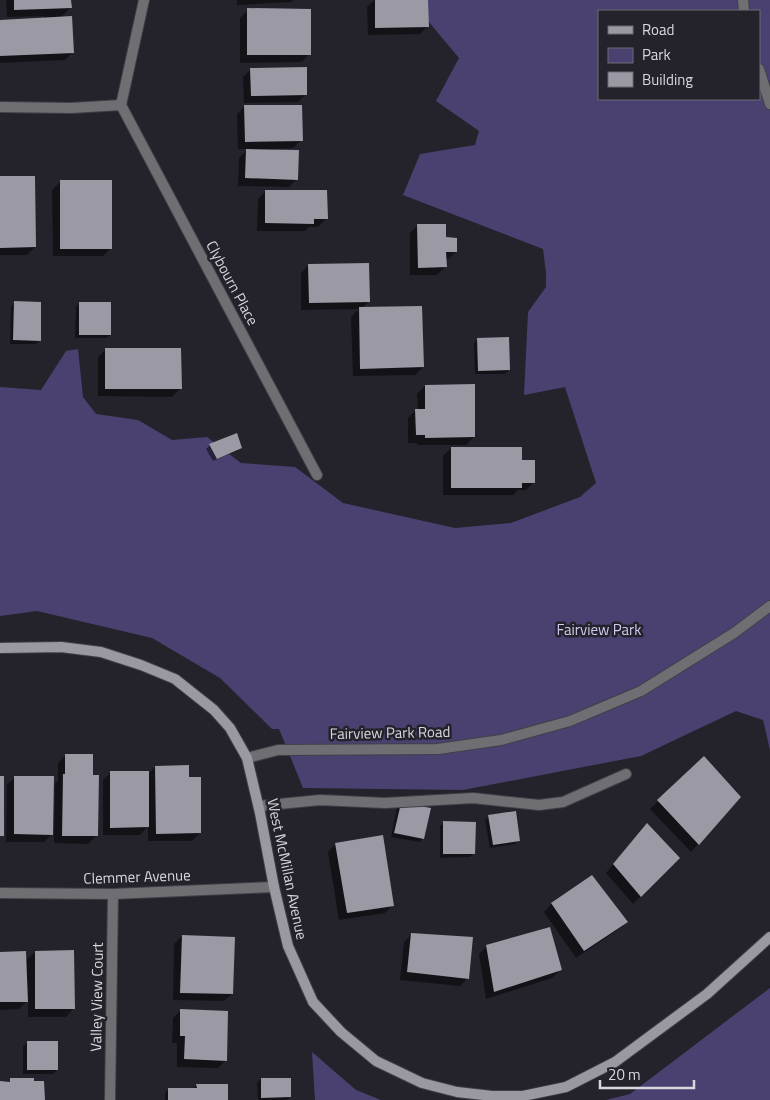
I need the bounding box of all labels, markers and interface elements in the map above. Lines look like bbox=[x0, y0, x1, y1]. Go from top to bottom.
legend bbox=[598, 10, 760, 100]
text: Road bbox=[642, 18, 674, 41]
text: Park bbox=[642, 43, 671, 66]
text: Building bbox=[642, 68, 693, 91]
street label: Clybourn Place bbox=[200, 236, 264, 329]
park label: Fairview Park bbox=[557, 618, 641, 641]
street label: Fairview Park Road bbox=[329, 720, 450, 745]
street label: West McMillan Avenue bbox=[261, 796, 314, 942]
street label: Clemmer Avenue bbox=[83, 863, 191, 890]
street label: Valley View Court bbox=[84, 941, 109, 1052]
scale bar bbox=[600, 1058, 694, 1090]
text: 20 m bbox=[608, 1063, 641, 1086]

